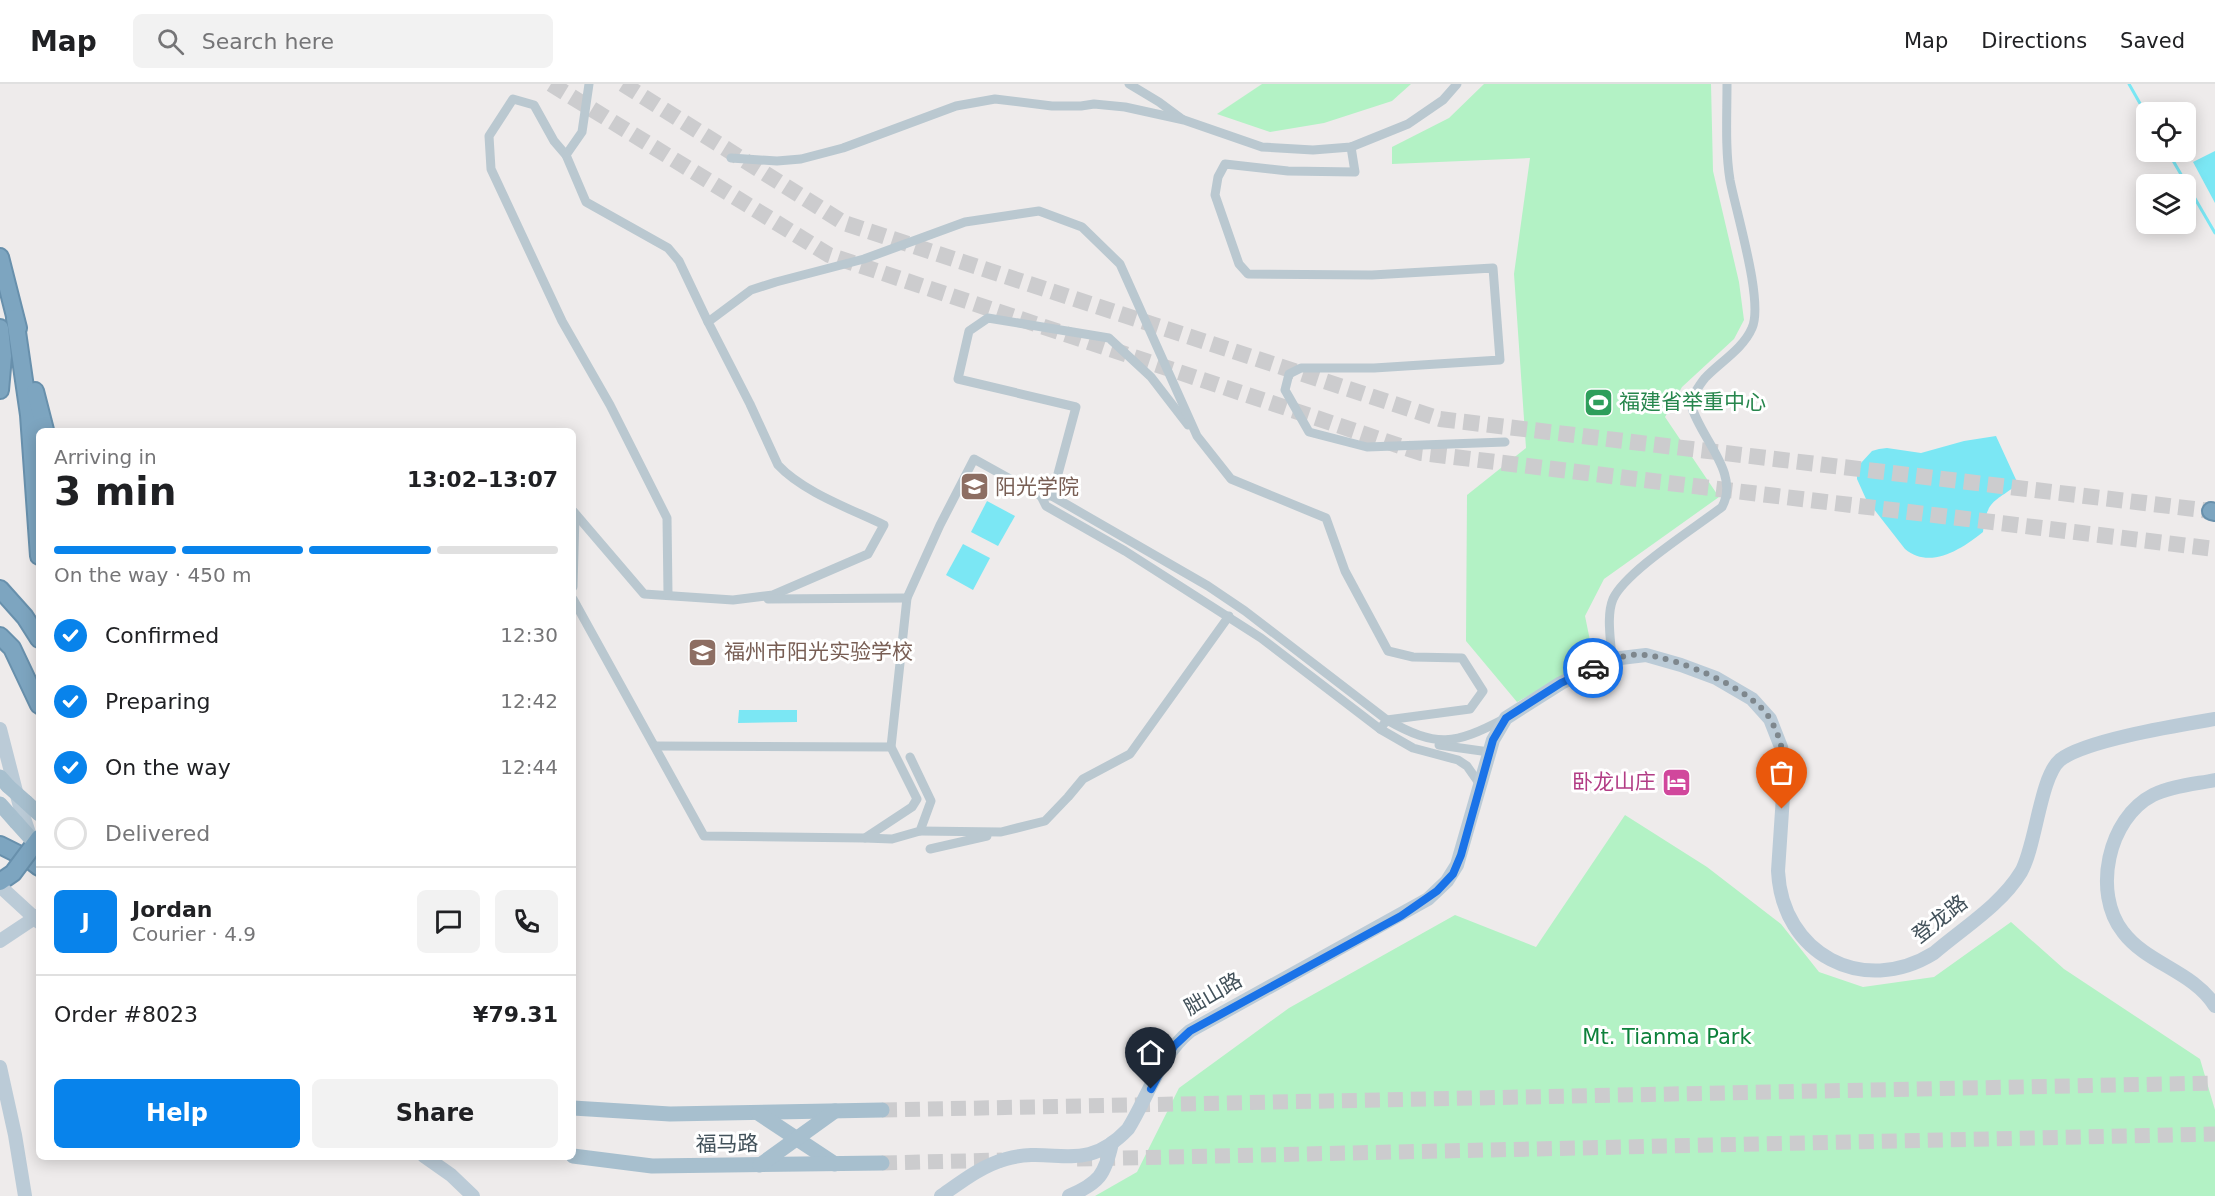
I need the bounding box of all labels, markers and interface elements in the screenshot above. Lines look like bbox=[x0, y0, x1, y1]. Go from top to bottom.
search box bbox=[133, 14, 553, 68]
text: Map bbox=[30, 25, 97, 58]
icon: search bbox=[154, 25, 187, 58]
text: Search here bbox=[202, 29, 334, 54]
text: Map bbox=[1904, 29, 1948, 53]
text: Directions bbox=[1981, 29, 2087, 53]
text: Saved bbox=[2120, 29, 2185, 53]
map controls bbox=[2136, 102, 2196, 234]
button: locate bbox=[2136, 102, 2196, 162]
button: layers bbox=[2136, 174, 2196, 234]
sports icon: 福建省举重中心 bbox=[1582, 386, 1614, 418]
place label: 福建省举重中心 bbox=[1619, 390, 1766, 414]
text: Arriving in bbox=[54, 445, 157, 469]
text: 13:02–13:07 bbox=[407, 467, 558, 492]
text: 3 min bbox=[54, 469, 176, 514]
school or university icon: 阳光学院 bbox=[958, 471, 990, 503]
place label: 阳光学院 bbox=[995, 475, 1079, 499]
text: On the way · 450 m bbox=[54, 563, 252, 587]
icon: check bbox=[54, 619, 87, 652]
text: Confirmed bbox=[105, 623, 219, 648]
text: 12:30 bbox=[500, 623, 558, 647]
school or university icon: 福州市阳光实验学校 bbox=[687, 636, 719, 668]
courier bbox=[1563, 638, 1623, 698]
place label: 福州市阳光实验学校 bbox=[724, 640, 913, 664]
icon: car bbox=[1577, 652, 1610, 685]
icon: check bbox=[54, 685, 87, 718]
text: Preparing bbox=[105, 689, 211, 714]
text: 12:42 bbox=[500, 689, 558, 713]
pin bbox=[1756, 747, 1807, 809]
icon: check bbox=[54, 751, 87, 784]
text: On the way bbox=[105, 755, 231, 780]
text: 12:44 bbox=[500, 755, 558, 779]
icon: bag bbox=[1765, 756, 1798, 789]
hotel icon: 卧龙山庄 bbox=[1661, 766, 1693, 798]
place label: 卧龙山庄 bbox=[1572, 770, 1656, 794]
text: Delivered bbox=[105, 821, 210, 846]
button: chat bbox=[417, 890, 480, 953]
button: phone bbox=[495, 890, 558, 953]
street label: 登龙路 bbox=[1908, 890, 1972, 948]
text: Jordan bbox=[132, 897, 212, 922]
text: J bbox=[81, 909, 90, 934]
text: Courier · 4.9 bbox=[132, 922, 256, 946]
street label: 胐山路 bbox=[1180, 968, 1246, 1020]
text: Order #8023 bbox=[54, 1002, 198, 1027]
text: ¥79.31 bbox=[473, 1002, 558, 1027]
park label: Mt. Tianma Park bbox=[1582, 1025, 1752, 1049]
pin bbox=[1125, 1027, 1176, 1089]
icon: home bbox=[1134, 1036, 1167, 1069]
button: Help bbox=[54, 1079, 300, 1148]
button: Share bbox=[312, 1079, 558, 1148]
street label: 福马路 bbox=[695, 1131, 759, 1157]

